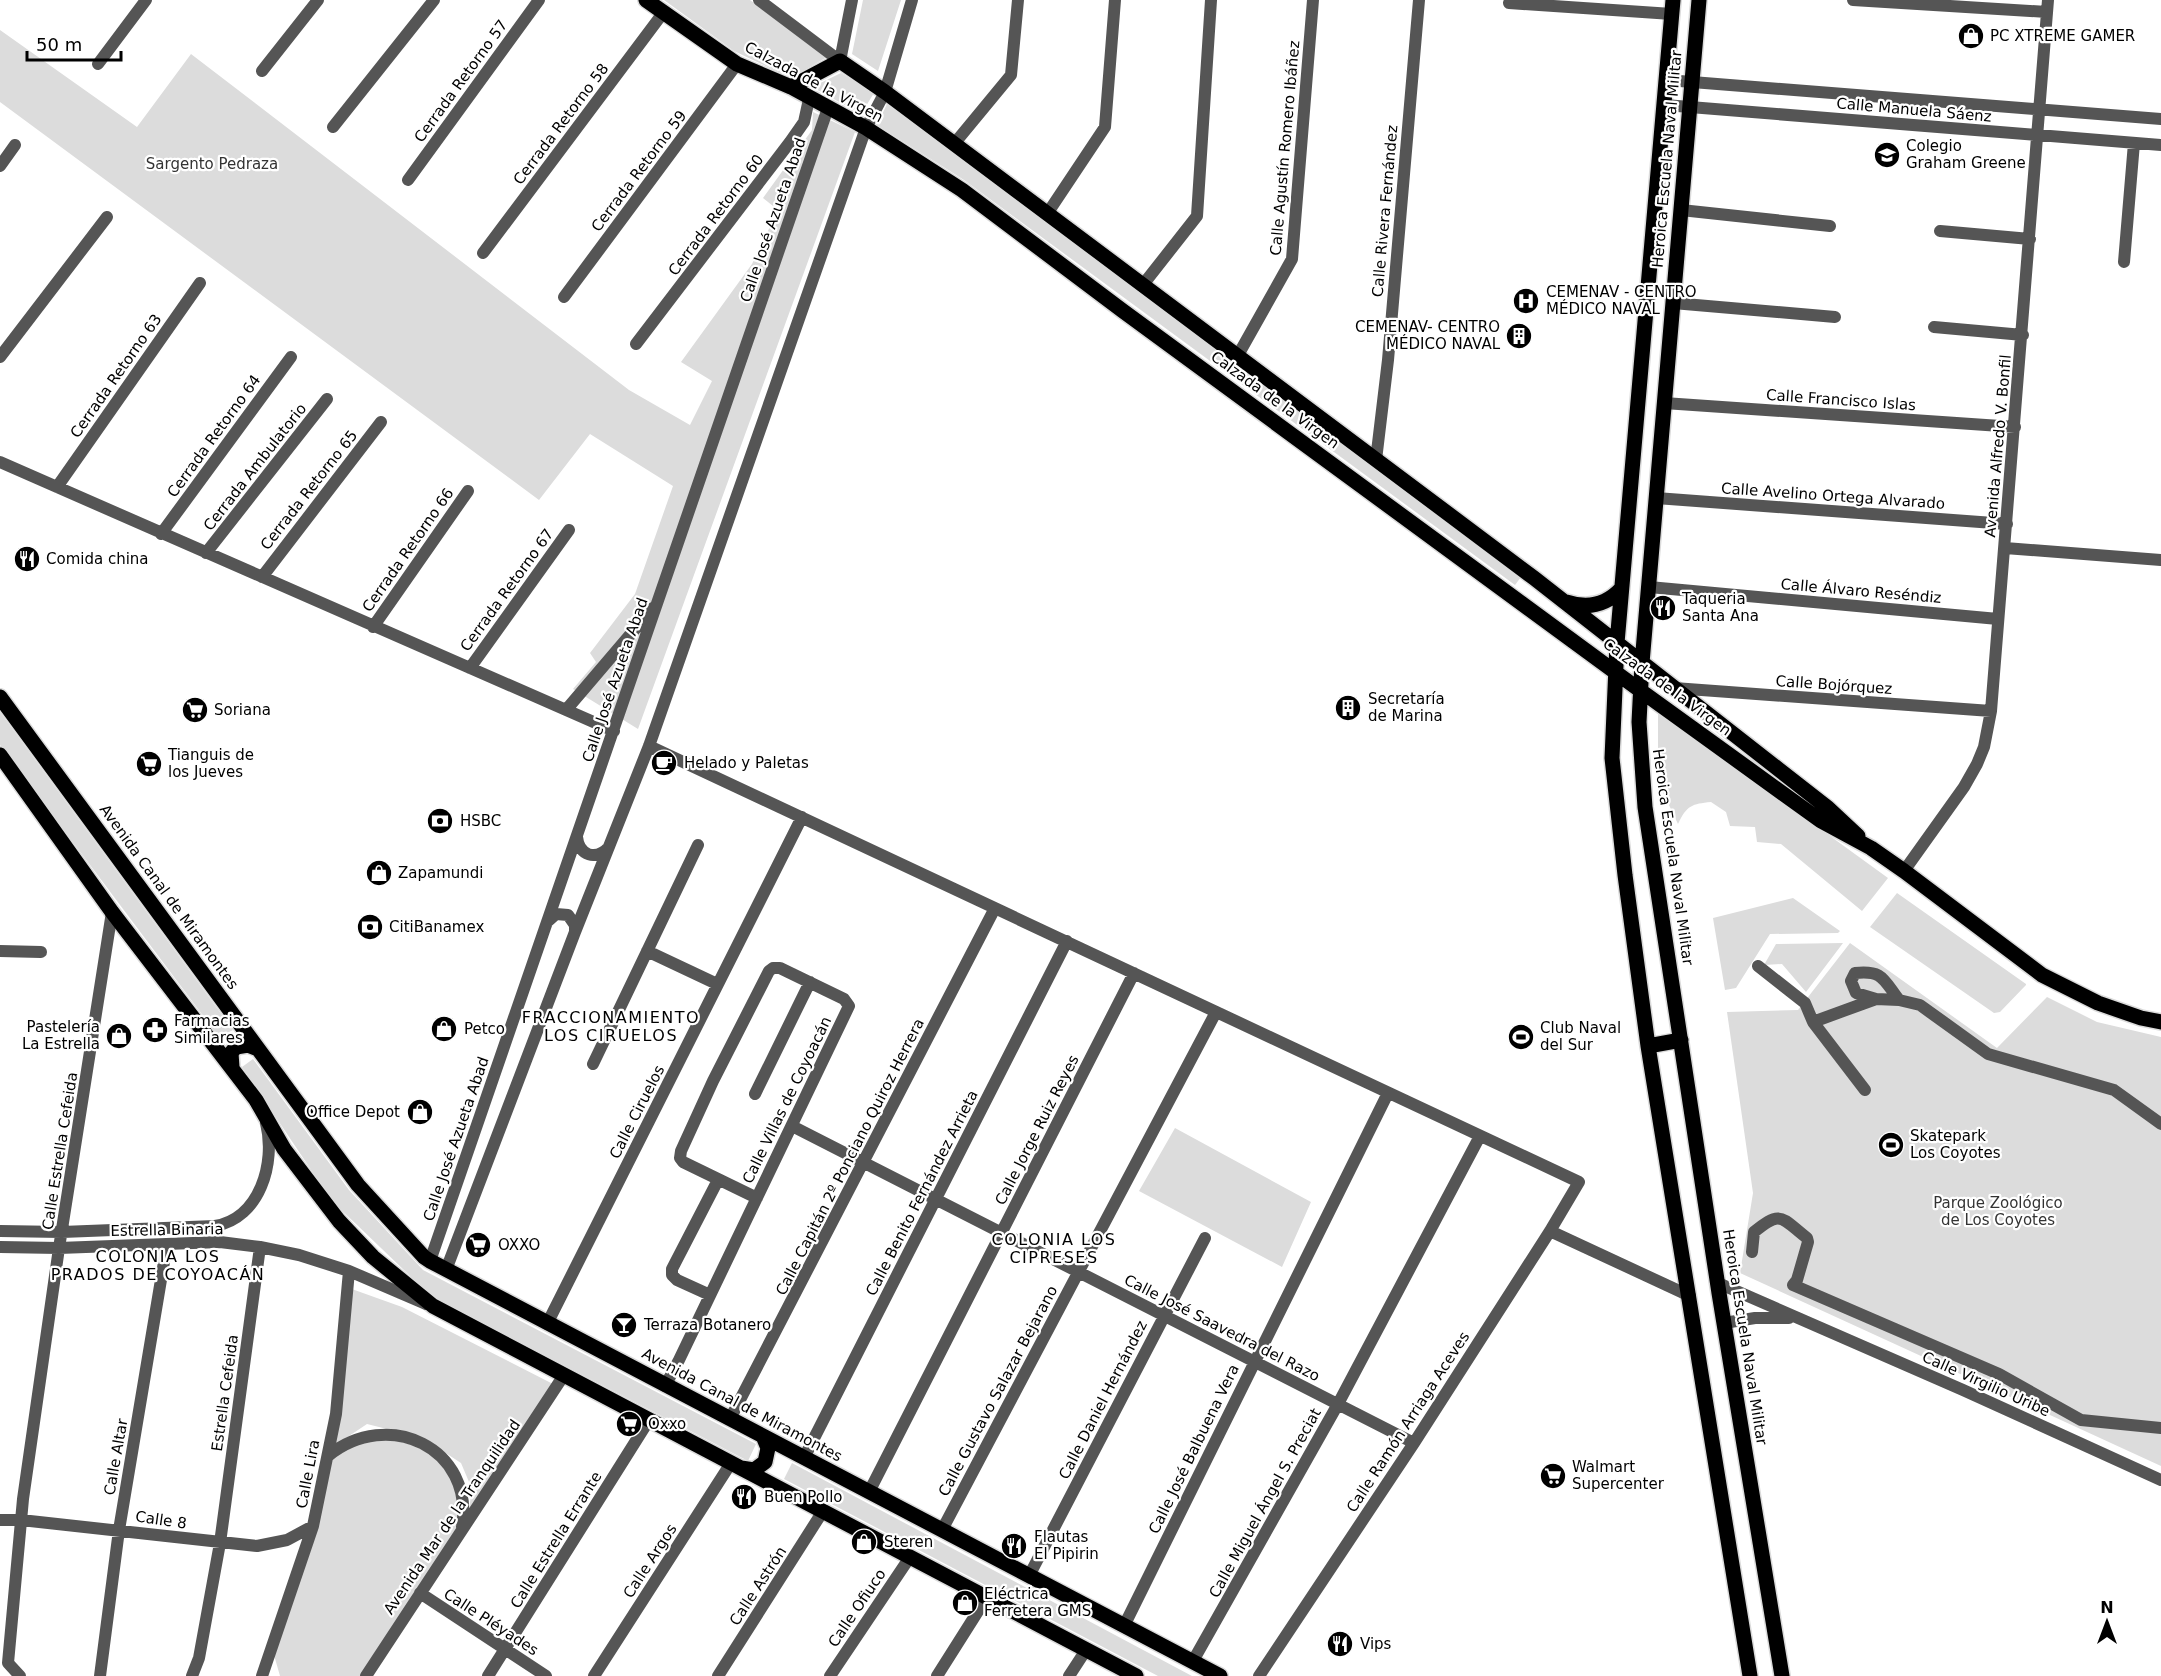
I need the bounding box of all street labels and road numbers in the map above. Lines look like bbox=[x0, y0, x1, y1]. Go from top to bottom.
street label: Cerrada Retorno 57 bbox=[411, 16, 511, 146]
street label: Calzada de la Virgen bbox=[742, 38, 886, 126]
street label: Calle Agustín Romero Ibáñez bbox=[1267, 40, 1303, 256]
street label: Heroica Escuela Naval Militar bbox=[1649, 49, 1686, 269]
street label: Cerrada Retorno 58 bbox=[510, 60, 612, 188]
street label: Calle Manuela Sáenz bbox=[1836, 94, 1993, 126]
street label: Cerrada Retorno 59 bbox=[588, 107, 690, 235]
street label: Calle Rivera Fernández bbox=[1369, 124, 1401, 298]
street label: Calle José Azueta Abad bbox=[736, 135, 810, 305]
street label: Cerrada Retorno 60 bbox=[665, 151, 767, 279]
street label: Cerrada Retorno 63 bbox=[66, 311, 166, 441]
street label: Calzada de la Virgen bbox=[1207, 347, 1343, 453]
street label: Avenida Alfredo V. Bonfil bbox=[1981, 354, 2015, 538]
street label: Cerrada Retorno 64 bbox=[164, 371, 264, 501]
street label: Calle Francisco Islas bbox=[1765, 386, 1917, 414]
street label: Cerrada Ambulatorio bbox=[200, 400, 310, 534]
street label: Cerrada Retorno 65 bbox=[257, 427, 361, 553]
street label: Calle Avelino Ortega Alvarado bbox=[1720, 479, 1946, 513]
street label: Cerrada Retorno 66 bbox=[358, 485, 458, 615]
street label: Cerrada Retorno 67 bbox=[457, 525, 557, 655]
street label: Calle Álvaro Reséndiz bbox=[1780, 574, 1942, 607]
street label: Calle José Azueta Abad bbox=[578, 595, 652, 765]
street label: Calzada de la Virgen bbox=[1599, 634, 1735, 740]
street label: Calle Bojórquez bbox=[1775, 672, 1893, 698]
street label: Heroica Escuela Naval Militar bbox=[1649, 748, 1697, 967]
street label: Avenida Canal de Miramontes bbox=[96, 801, 242, 993]
street label: Calle Villas de Coyoacán bbox=[739, 1014, 835, 1186]
street label: Calle Capitán 2º Ponciano Quiroz Herrera bbox=[772, 1016, 928, 1298]
street label: Calle Jorge Ruiz Reyes bbox=[991, 1052, 1083, 1208]
street label: Calle José Azueta Abad bbox=[419, 1054, 493, 1224]
street label: Calle Ciruelos bbox=[606, 1062, 668, 1162]
street label: Calle Estrella Cefeida bbox=[39, 1071, 81, 1231]
street label: Calle Benito Fernández Arrieta bbox=[862, 1087, 982, 1299]
street label: Estrella Binaria bbox=[110, 1220, 224, 1240]
street label: Heroica Escuela Naval Militar bbox=[1719, 1228, 1771, 1447]
street label: Calle José Saavedra del Razo bbox=[1121, 1271, 1323, 1385]
street label: Calle Gustavo Salazar Bejarano bbox=[935, 1283, 1061, 1499]
street label: Calle Daniel Hernández bbox=[1055, 1317, 1151, 1482]
street label: Calle Ramón Arriaga Aceves bbox=[1343, 1328, 1473, 1516]
street label: Estrella Cefeida bbox=[208, 1333, 242, 1453]
street label: Avenida Canal de Miramontes bbox=[639, 1344, 845, 1466]
street label: Calle Virgilio Uribe bbox=[1919, 1348, 2053, 1420]
street label: Calle José Balbuena Vera bbox=[1145, 1361, 1243, 1537]
street label: Calle Miguel Ángel S. Preciat bbox=[1204, 1404, 1325, 1601]
street label: Calle Altar bbox=[100, 1416, 132, 1497]
street label: Avenida Mar de la Tranquilidad bbox=[380, 1416, 524, 1618]
street label: Calle Lira bbox=[292, 1438, 324, 1510]
street label: Calle Estrella Errante bbox=[507, 1468, 605, 1612]
street label: Calle 8 bbox=[134, 1508, 188, 1532]
street label: Calle Argos bbox=[619, 1520, 681, 1601]
street label: Calle Astrón bbox=[726, 1543, 790, 1629]
street label: Calle Ofiuco bbox=[824, 1566, 890, 1650]
street label: Calle Pléyades bbox=[440, 1585, 542, 1659]

